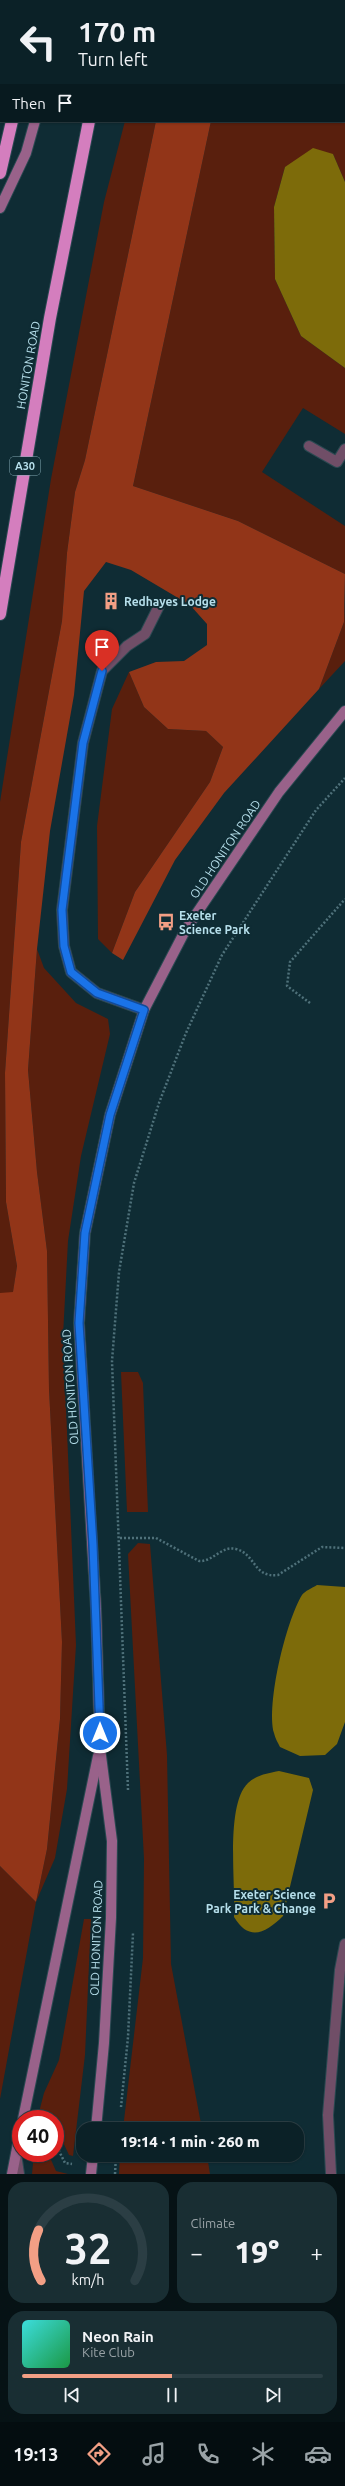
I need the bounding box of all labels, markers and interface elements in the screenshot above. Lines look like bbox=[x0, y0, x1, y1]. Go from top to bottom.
icon: left bbox=[12, 16, 64, 68]
text: 170 m bbox=[78, 16, 156, 47]
text: Turn left bbox=[78, 49, 148, 69]
icon: arrive bbox=[54, 92, 76, 114]
text: Then bbox=[12, 95, 46, 112]
street label: HONITON ROAD bbox=[14, 320, 42, 410]
road number: A30 bbox=[10, 457, 40, 475]
building icon: Redhayes Lodge bbox=[101, 591, 121, 611]
place label: Redhayes Lodge bbox=[124, 595, 216, 608]
pin bbox=[85, 630, 119, 671]
icon: arrive bbox=[91, 636, 113, 658]
street label: OLD HONITON ROAD bbox=[187, 797, 263, 901]
place label: Exeter Science Park bbox=[179, 909, 250, 936]
bus stop icon: Exeter Science Park bbox=[156, 912, 176, 932]
street label: OLD HONITON ROAD bbox=[59, 1329, 81, 1445]
position arrow bbox=[79, 1712, 121, 1754]
street label: OLD HONITON ROAD bbox=[87, 1880, 105, 1996]
place label: Exeter Science Park Park & Change bbox=[206, 1888, 316, 1915]
parking icon: Exeter Science Park Park & Change bbox=[319, 1891, 339, 1911]
speed limit sign: 40 bbox=[12, 2110, 64, 2162]
text: 19:14 · 1 min · 260 m bbox=[120, 2133, 260, 2150]
text: Climate bbox=[191, 2216, 235, 2230]
text: 32 bbox=[65, 2224, 112, 2271]
text: 19° bbox=[234, 2235, 279, 2269]
text: − bbox=[191, 2240, 203, 2265]
text: + bbox=[311, 2240, 323, 2265]
text: km/h bbox=[72, 2271, 105, 2287]
text: Neon Rain bbox=[82, 2328, 154, 2345]
text: Kite Club bbox=[82, 2345, 135, 2359]
icon: previous bbox=[61, 2384, 83, 2406]
icon: pause bbox=[161, 2384, 183, 2406]
icon: next bbox=[262, 2384, 284, 2406]
icon: directions bbox=[85, 2440, 113, 2468]
icon: music bbox=[140, 2440, 168, 2468]
icon: phone bbox=[194, 2440, 222, 2468]
icon: climate bbox=[249, 2440, 277, 2468]
icon: car bbox=[304, 2440, 332, 2468]
text: 19:13 bbox=[13, 2444, 58, 2464]

